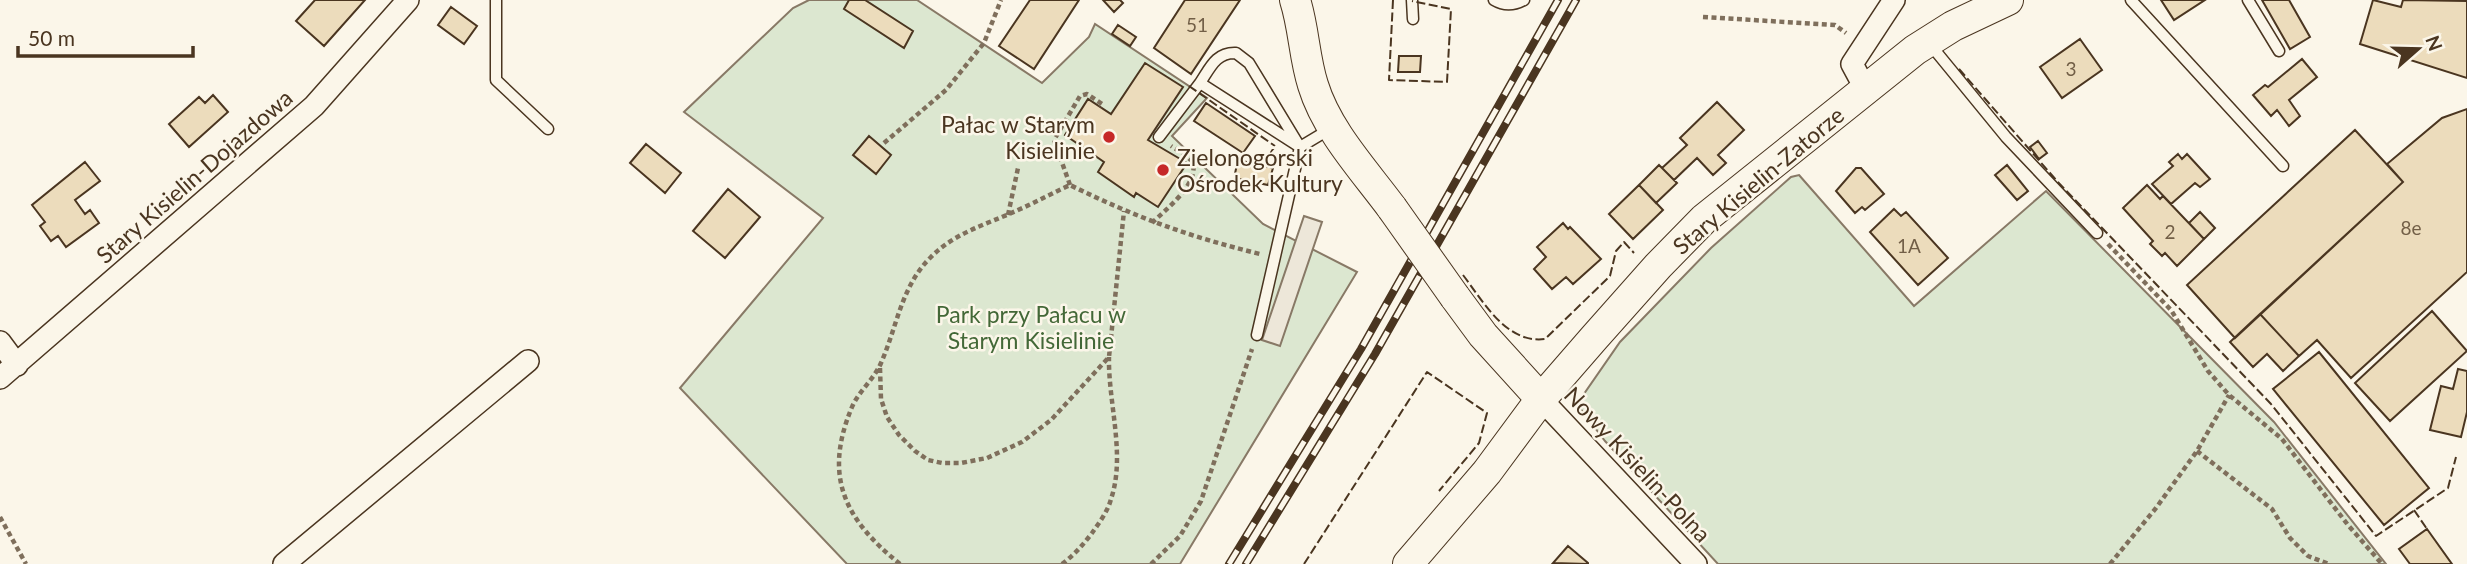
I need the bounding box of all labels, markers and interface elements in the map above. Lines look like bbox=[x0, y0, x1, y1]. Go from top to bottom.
house number: 51 bbox=[1186, 13, 1208, 36]
scale bar bbox=[18, 14, 192, 58]
north arrow bbox=[2383, 14, 2453, 84]
text: 50 m bbox=[28, 25, 75, 50]
text: N bbox=[2421, 32, 2448, 54]
house number: 3 bbox=[2065, 57, 2077, 80]
street label: Stary Kisielin-Dojazdowa bbox=[90, 83, 298, 269]
street label: Stary Kisielin-Zatorze bbox=[1667, 100, 1849, 260]
place label: Pałac w Starym Kisielinie bbox=[941, 110, 1095, 164]
marker: Pałac w Starym Kisielinie bbox=[1101, 129, 1117, 145]
place label: Zielonogórski Ośrodek Kultury bbox=[1177, 143, 1343, 197]
marker: Zielonogórski Ośrodek Kultury bbox=[1155, 162, 1171, 178]
house number: 8e bbox=[2400, 216, 2422, 239]
house number: 2 bbox=[2164, 220, 2176, 243]
house number: 1A bbox=[1897, 234, 1921, 257]
park label: Park przy Pałacu w Starym Kisielinie bbox=[936, 300, 1126, 354]
street label: Nowy Kisielin-Polna bbox=[1559, 381, 1717, 547]

